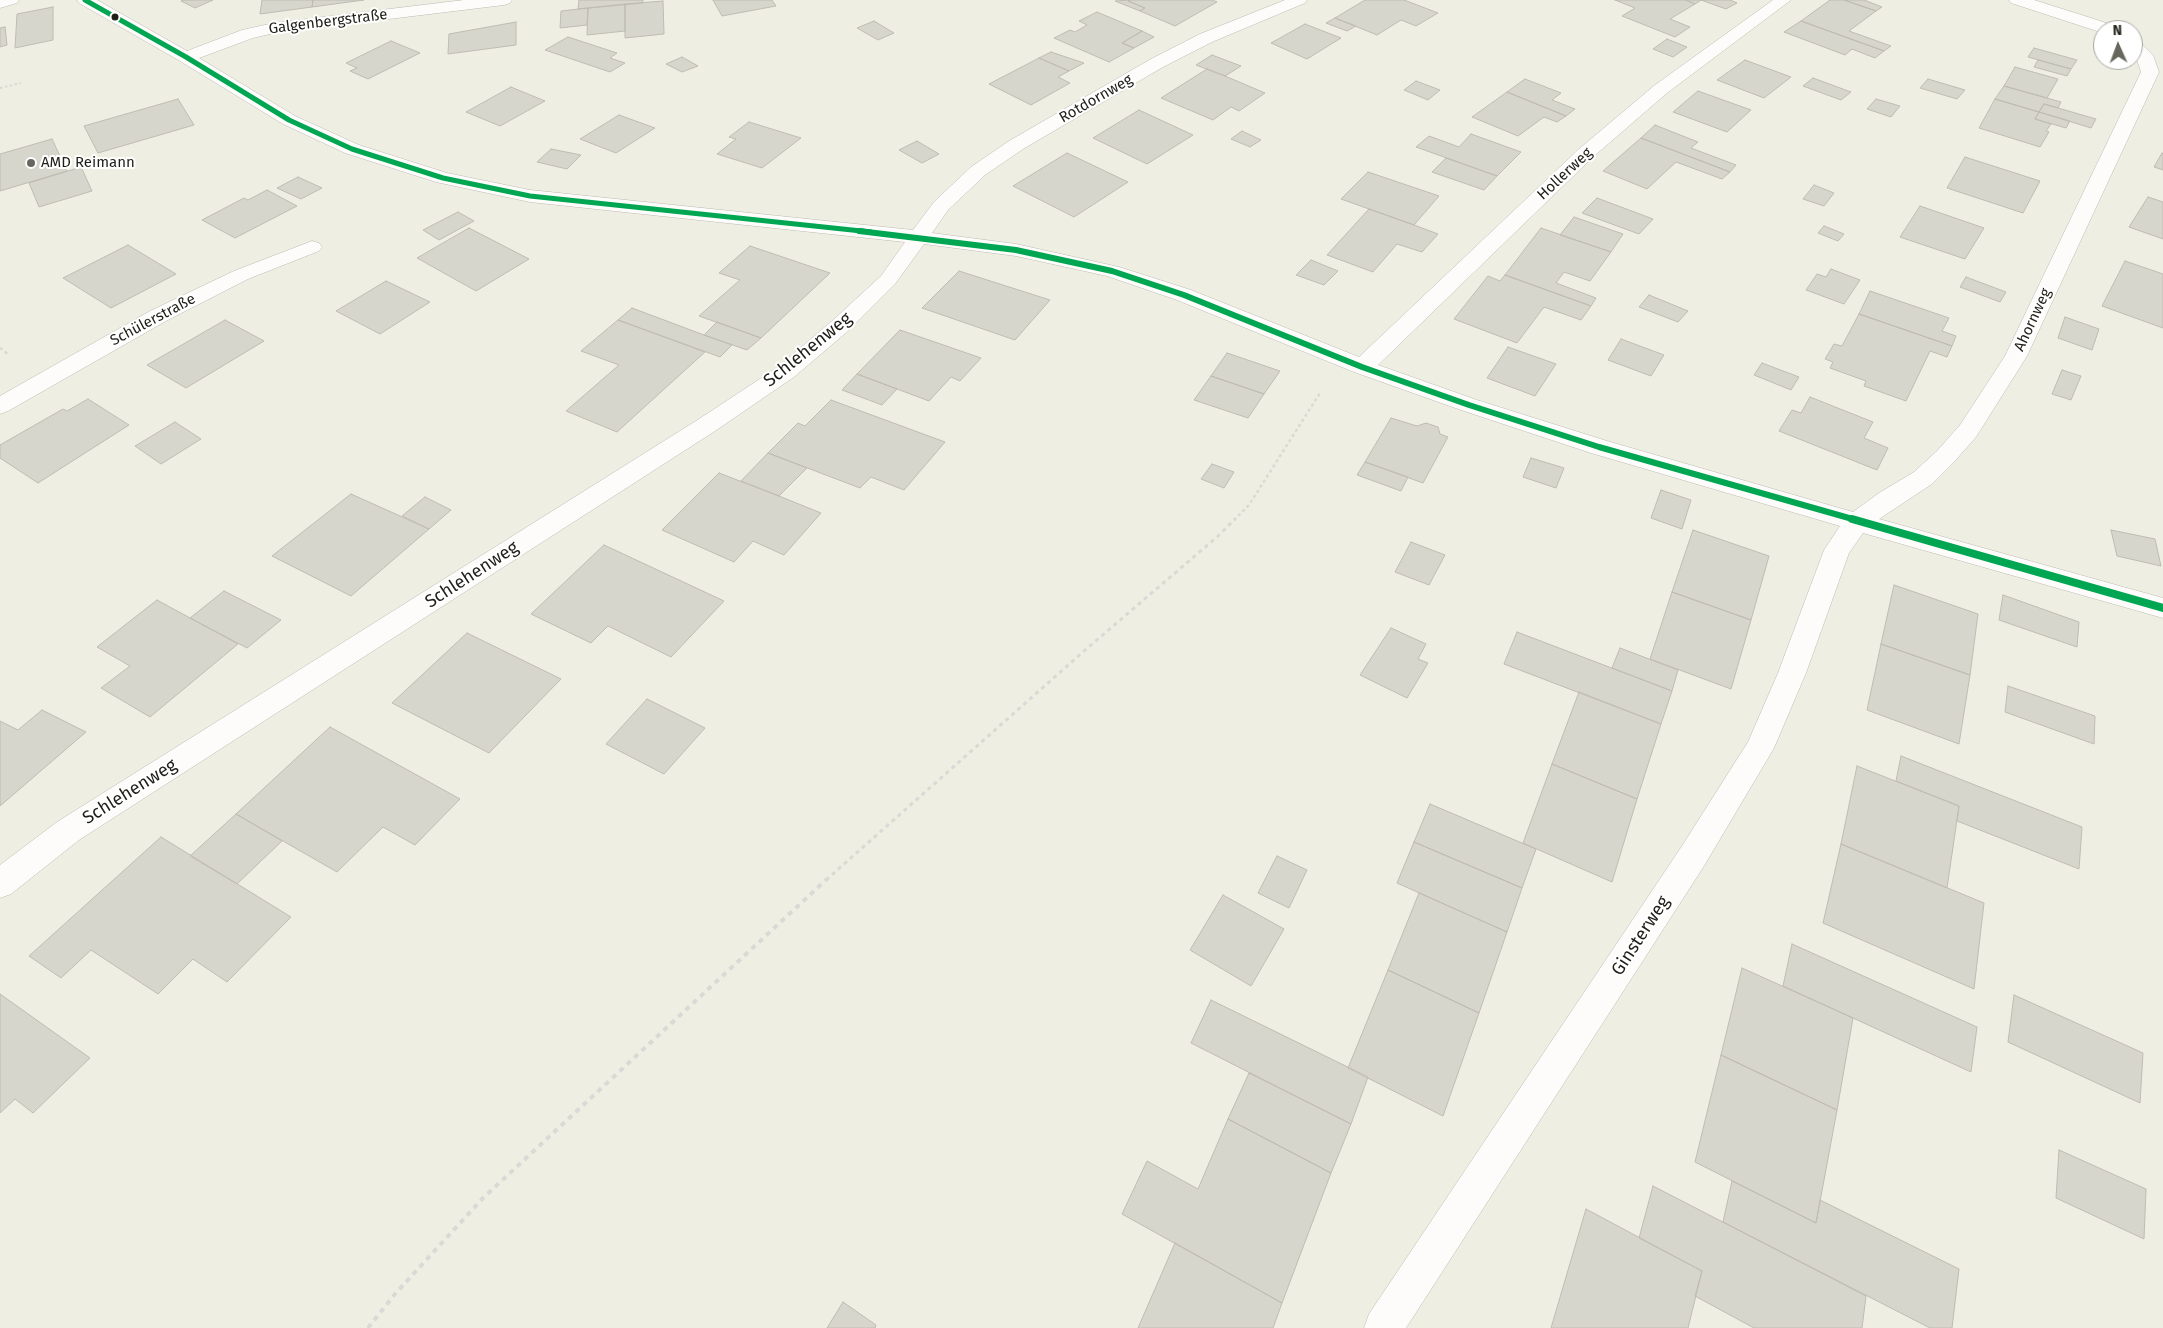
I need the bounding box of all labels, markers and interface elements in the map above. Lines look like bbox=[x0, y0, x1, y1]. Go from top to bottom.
street label: Galgenbergstraße bbox=[268, 6, 388, 38]
unlabelled marker bbox=[110, 12, 120, 22]
north arrow bbox=[2093, 20, 2143, 70]
text: N bbox=[2113, 22, 2122, 39]
street label: Rotdornweg bbox=[1056, 71, 1136, 127]
street label: Hollerweg bbox=[1534, 144, 1596, 204]
place label: AMD Reimann bbox=[41, 154, 135, 172]
marker: AMD Reimann bbox=[25, 157, 37, 169]
street label: Ahornweg bbox=[2011, 286, 2055, 354]
street label: Schülerstraße bbox=[107, 290, 199, 350]
street label: Schlehenweg bbox=[760, 308, 856, 392]
street label: Schlehenweg bbox=[421, 537, 523, 613]
street label: Schlehenweg bbox=[79, 755, 181, 829]
street label: Ginsterweg bbox=[1607, 892, 1675, 980]

